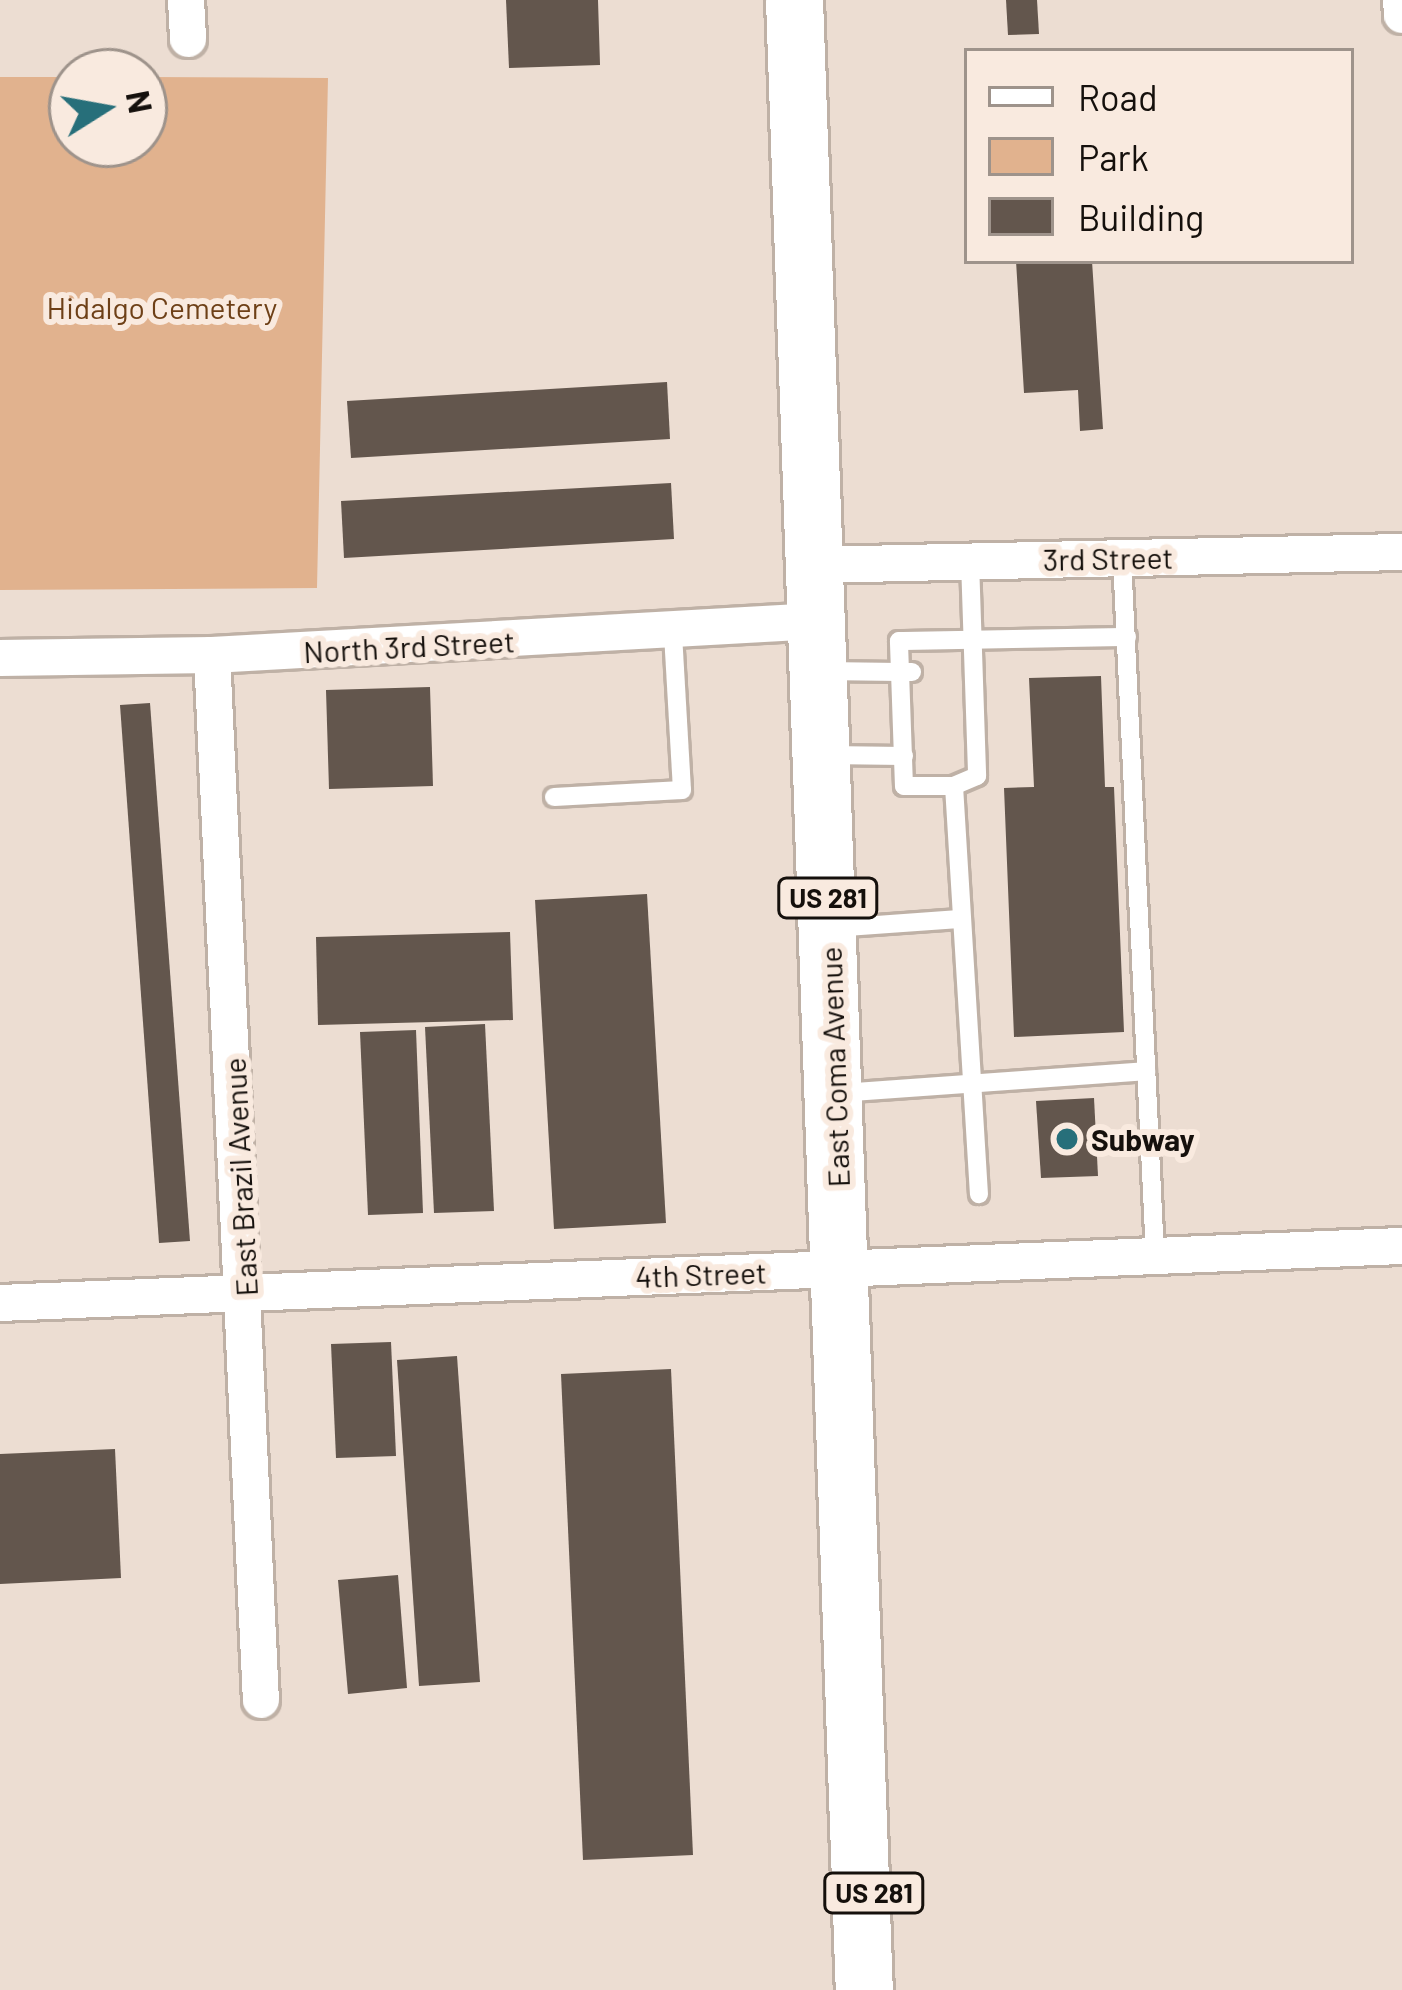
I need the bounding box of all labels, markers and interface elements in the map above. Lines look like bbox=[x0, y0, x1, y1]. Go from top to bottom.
north arrow bbox=[48, 48, 168, 168]
legend bbox=[964, 48, 1354, 264]
text: Road bbox=[1078, 75, 1158, 118]
text: N bbox=[119, 87, 162, 116]
text: Park bbox=[1078, 135, 1149, 178]
text: Building bbox=[1078, 195, 1204, 238]
park label: Hidalgo Cemetery bbox=[47, 289, 277, 325]
street label: 3rd Street bbox=[1042, 539, 1174, 577]
street label: North 3rd Street bbox=[302, 622, 516, 670]
road number: US 281 bbox=[777, 877, 879, 919]
street label: East Coma Avenue bbox=[812, 946, 856, 1188]
street label: East Brazil Avenue bbox=[216, 1057, 264, 1297]
place label: Subway bbox=[1091, 1121, 1195, 1157]
marker: Subway bbox=[1054, 1126, 1080, 1152]
street label: 4th Street bbox=[635, 1254, 767, 1294]
road number: US 281 bbox=[823, 1872, 925, 1914]

